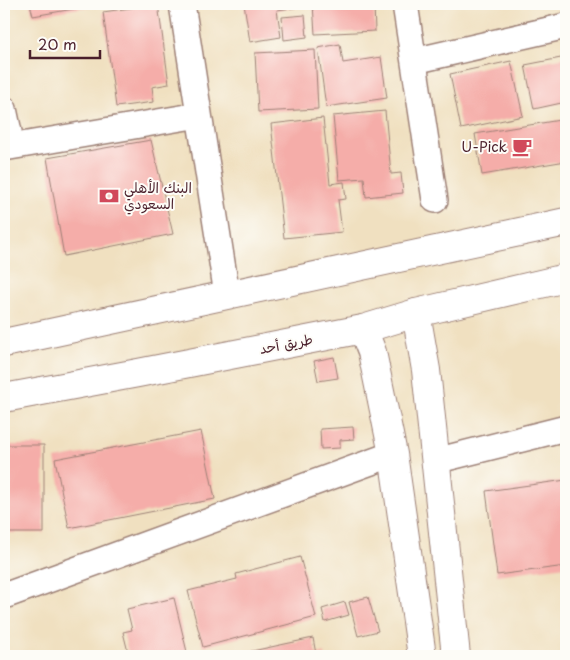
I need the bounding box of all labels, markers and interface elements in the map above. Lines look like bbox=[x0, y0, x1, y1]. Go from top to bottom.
scale bar bbox=[30, 28, 100, 60]
text: 20 m bbox=[38, 32, 77, 55]
place label: U-Pick bbox=[461, 136, 507, 157]
cafe icon: U-Pick bbox=[511, 136, 533, 158]
place label: البنك الأهلي السعودي bbox=[124, 177, 192, 215]
bank icon: البنك الأهلي السعودي bbox=[98, 185, 120, 207]
street label: طريق أحد bbox=[257, 328, 314, 359]

